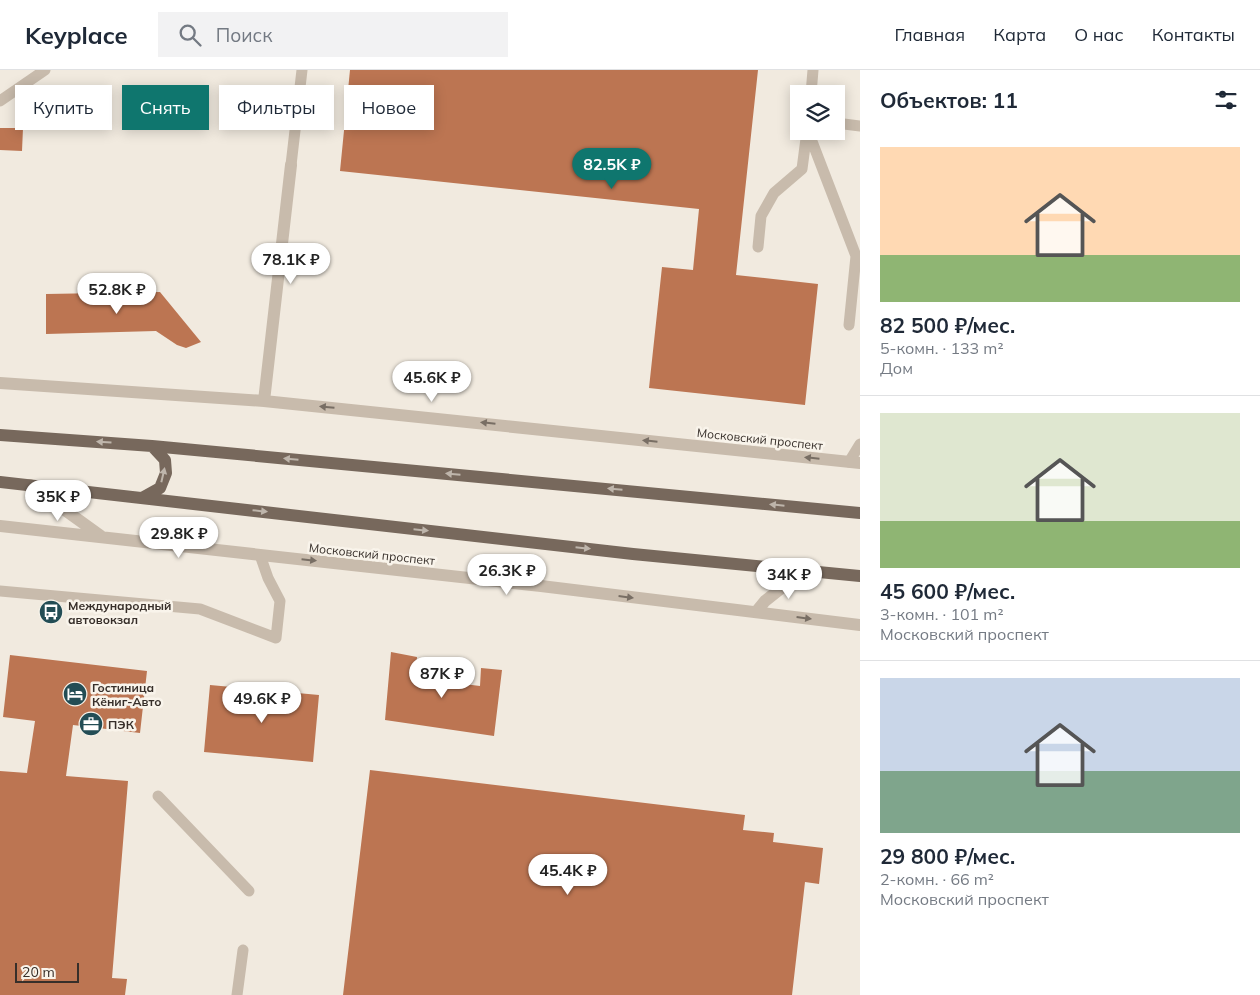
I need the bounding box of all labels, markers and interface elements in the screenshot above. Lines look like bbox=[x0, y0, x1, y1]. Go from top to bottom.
search box bbox=[158, 12, 508, 57]
text: Keyplace bbox=[25, 20, 128, 50]
icon: search bbox=[176, 21, 204, 49]
text: Поиск bbox=[216, 23, 272, 47]
text: Главная bbox=[895, 23, 965, 46]
text: Карта bbox=[993, 23, 1046, 46]
text: О нас bbox=[1074, 23, 1124, 46]
text: Контакты bbox=[1152, 23, 1235, 46]
chip: Купить bbox=[15, 85, 112, 130]
chip: Снять bbox=[122, 85, 209, 130]
chip: Фильтры bbox=[219, 85, 334, 130]
chip: Новое bbox=[344, 85, 434, 130]
map controls bbox=[790, 85, 845, 140]
button: layers bbox=[790, 85, 845, 140]
icon: filters bbox=[1212, 86, 1240, 114]
text: Объектов: 11 bbox=[880, 87, 1018, 113]
pin: 82.5K ₽ bbox=[566, 148, 658, 190]
text: 82.5K ₽ bbox=[583, 154, 641, 174]
icon: home bbox=[1015, 180, 1105, 270]
pin: 78.1K ₽ bbox=[245, 242, 337, 285]
text: 78.1K ₽ bbox=[262, 249, 320, 269]
pin: 52.8K ₽ bbox=[71, 272, 163, 315]
text: 52.8K ₽ bbox=[88, 279, 146, 299]
text: 82 500 ₽/мес. bbox=[880, 312, 1015, 338]
text: 5-комн. · 133 m² bbox=[880, 338, 1004, 358]
text: Дом bbox=[880, 358, 913, 378]
pin: 45.6K ₽ bbox=[386, 360, 478, 403]
text: 45.6K ₽ bbox=[403, 367, 461, 387]
one-way arrow bbox=[318, 403, 334, 411]
one-way arrow bbox=[480, 419, 496, 427]
street label: Московский проспект bbox=[696, 425, 824, 453]
one-way arrow bbox=[642, 436, 658, 444]
one-way arrow bbox=[95, 438, 111, 446]
icon: home bbox=[1015, 445, 1105, 535]
one-way arrow bbox=[803, 454, 819, 462]
one-way arrow bbox=[283, 455, 299, 463]
one-way arrow bbox=[159, 467, 167, 483]
one-way arrow bbox=[445, 470, 461, 478]
pin: 35K ₽ bbox=[23, 480, 93, 522]
one-way arrow bbox=[607, 485, 623, 493]
text: 35K ₽ bbox=[36, 486, 80, 506]
one-way arrow bbox=[768, 501, 784, 509]
one-way arrow bbox=[252, 507, 268, 515]
pin: 29.8K ₽ bbox=[133, 516, 225, 559]
text: 29.8K ₽ bbox=[150, 523, 208, 543]
one-way arrow bbox=[414, 526, 430, 534]
street label: Московский проспект bbox=[308, 540, 436, 568]
one-way arrow bbox=[575, 544, 591, 552]
pin: 26.3K ₽ bbox=[461, 554, 553, 596]
one-way arrow bbox=[301, 556, 317, 564]
pin: 34K ₽ bbox=[754, 558, 824, 600]
text: 26.3K ₽ bbox=[478, 560, 536, 580]
text: 34K ₽ bbox=[767, 564, 811, 584]
text: 45 600 ₽/мес. bbox=[880, 578, 1015, 604]
one-way arrow bbox=[619, 593, 635, 601]
place label: Международный автовокзал bbox=[68, 598, 171, 627]
bus stop icon: Международный автовокзал bbox=[38, 599, 64, 625]
text: 3-комн. · 101 m² bbox=[880, 604, 1004, 624]
one-way arrow bbox=[797, 614, 813, 622]
text: Московский проспект bbox=[880, 624, 1049, 644]
pin: 87K ₽ bbox=[407, 656, 477, 699]
text: 87K ₽ bbox=[420, 663, 464, 683]
place label: Гостиница Кёниг-Авто bbox=[92, 680, 162, 709]
hotel icon: Гостиница Кёниг-Авто bbox=[62, 681, 88, 707]
pin: 49.6K ₽ bbox=[216, 682, 308, 724]
text: 49.6K ₽ bbox=[233, 688, 291, 708]
icon: home bbox=[1015, 710, 1105, 800]
office icon: ПЭК bbox=[78, 711, 104, 737]
place label: ПЭК bbox=[108, 717, 135, 732]
text: 29 800 ₽/мес. bbox=[880, 843, 1015, 869]
pin: 45.4K ₽ bbox=[522, 854, 614, 896]
text: 45.4K ₽ bbox=[539, 860, 597, 880]
text: 2-комн. · 66 m² bbox=[880, 869, 994, 889]
text: Московский проспект bbox=[880, 889, 1049, 909]
scale bar bbox=[15, 960, 79, 983]
text: 20 m bbox=[22, 963, 55, 981]

